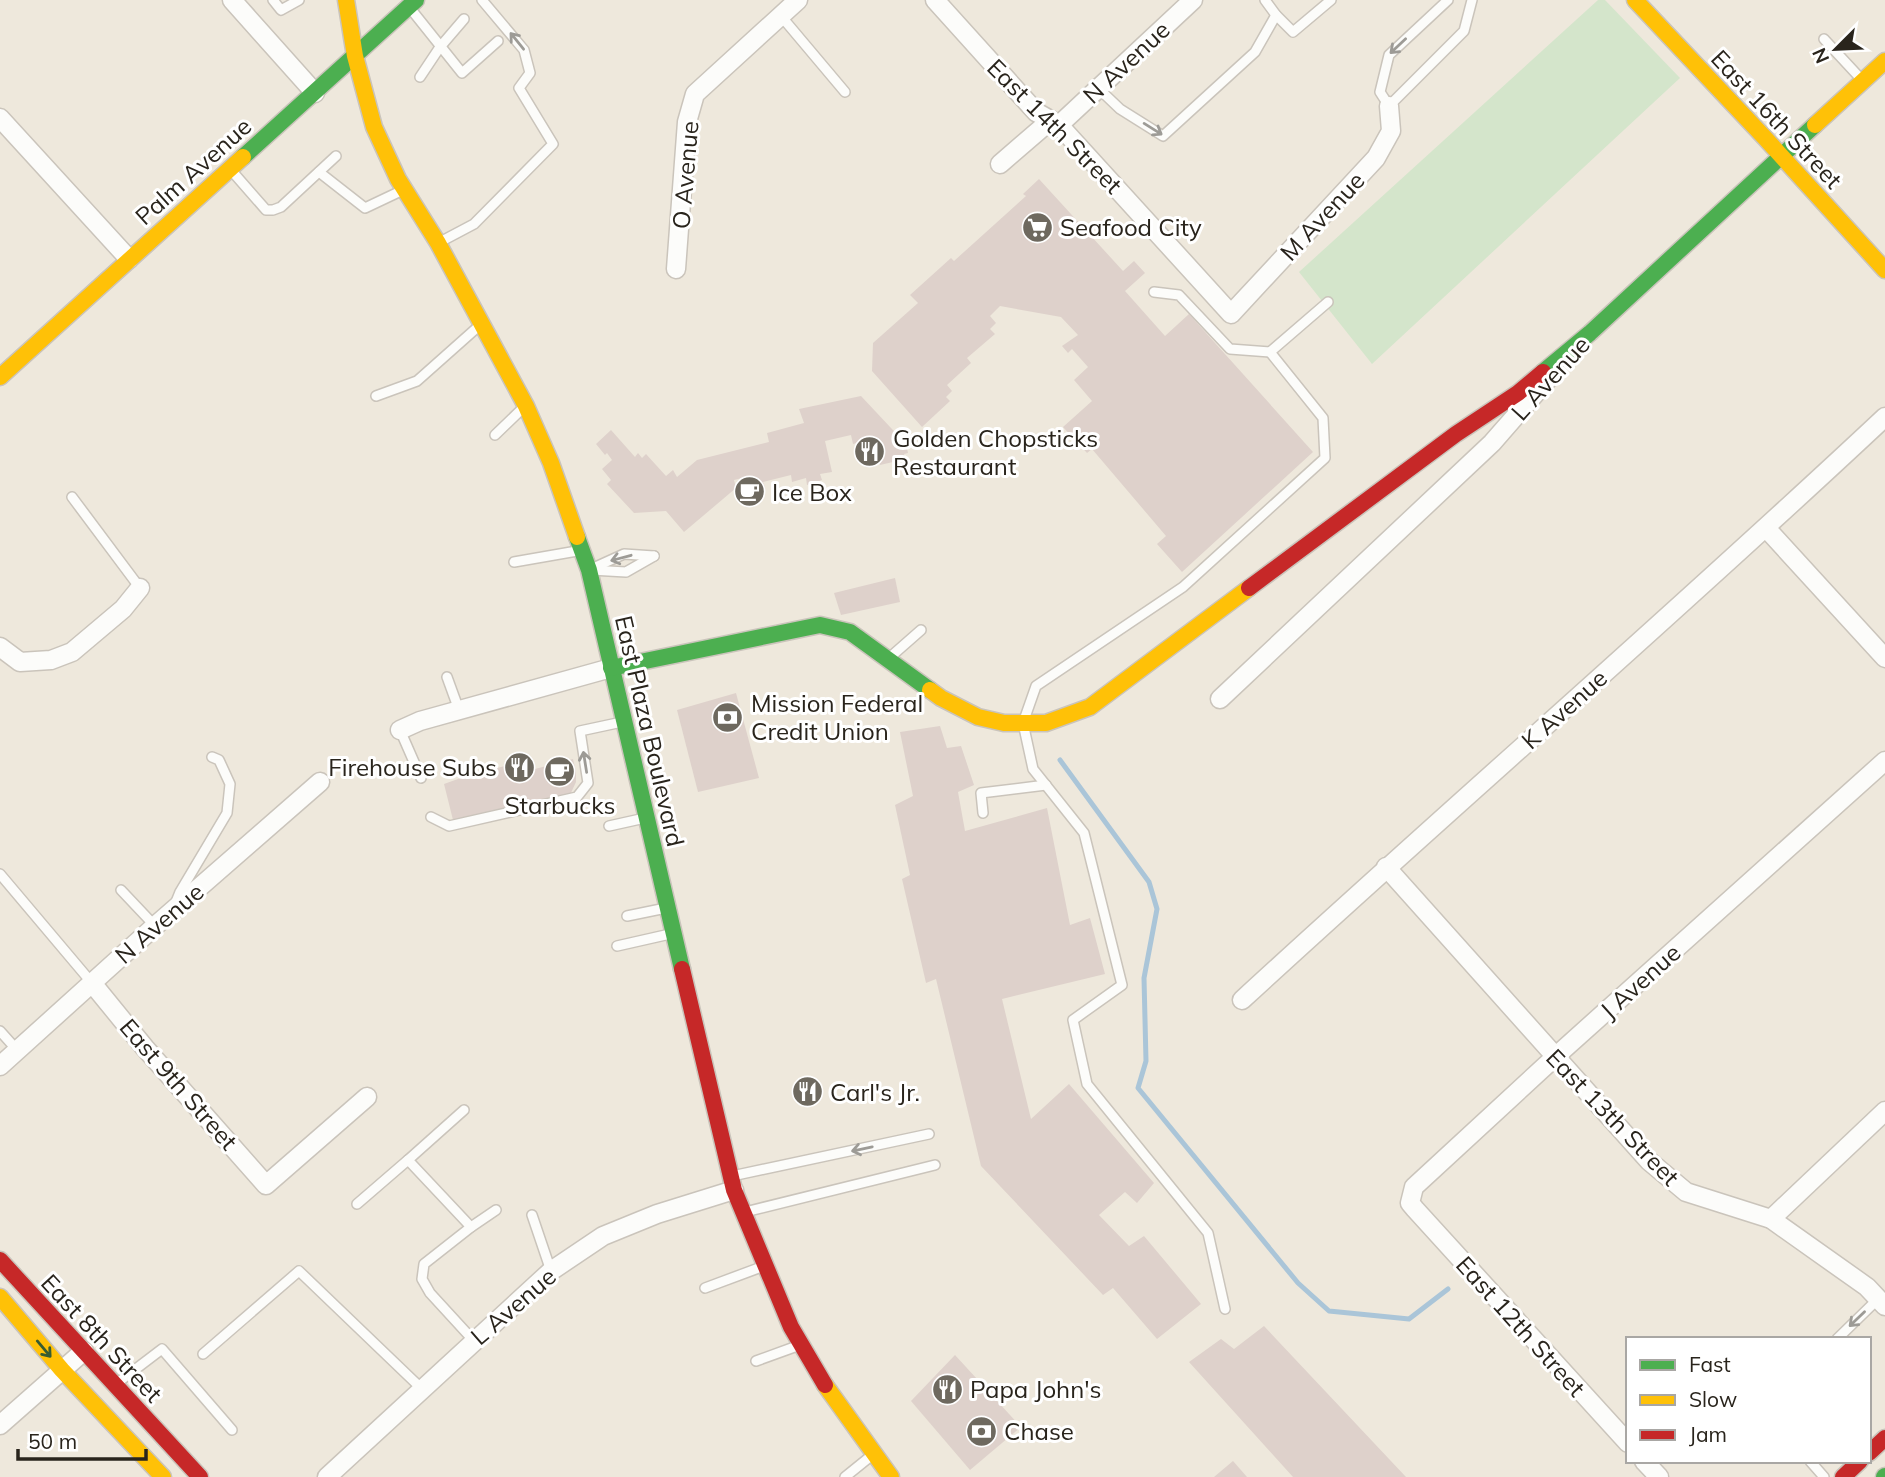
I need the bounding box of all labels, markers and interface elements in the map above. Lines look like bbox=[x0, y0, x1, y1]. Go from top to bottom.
street label: N Avenue bbox=[1076, 14, 1176, 110]
north arrow bbox=[1801, 14, 1871, 84]
one-way arrow bbox=[509, 33, 525, 51]
one-way arrow bbox=[1389, 38, 1407, 54]
street label: East 16th Street bbox=[1705, 43, 1849, 195]
text: N bbox=[1807, 44, 1834, 67]
street label: East 14th Street bbox=[981, 52, 1129, 200]
street label: Palm Avenue bbox=[129, 111, 257, 231]
street label: O Avenue bbox=[665, 120, 705, 230]
one-way arrow bbox=[1142, 123, 1162, 137]
street label: M Avenue bbox=[1273, 165, 1371, 267]
supermarket icon: Seafood City bbox=[1020, 210, 1054, 244]
place label: Seafood City bbox=[1060, 212, 1202, 242]
street label: L Avenue bbox=[1504, 330, 1596, 426]
place label: Golden Chopsticks Restaurant bbox=[893, 423, 1098, 481]
restaurant icon: Golden Chopsticks Restaurant bbox=[853, 435, 887, 469]
cafe icon: Ice Box bbox=[732, 475, 766, 509]
place label: Ice Box bbox=[772, 477, 852, 507]
one-way arrow bbox=[610, 552, 632, 565]
street label: East Plaza Boulevard bbox=[609, 613, 691, 849]
street label: K Avenue bbox=[1515, 663, 1613, 755]
place label: Mission Federal Credit Union bbox=[751, 688, 923, 746]
bank icon: Mission Federal Credit Union bbox=[711, 700, 745, 734]
restaurant icon: Firehouse Subs bbox=[503, 750, 537, 784]
one-way arrow bbox=[578, 751, 591, 774]
place label: Firehouse Subs bbox=[328, 752, 497, 782]
cafe icon: Starbucks bbox=[543, 754, 577, 788]
place label: Starbucks bbox=[505, 790, 615, 820]
street label: N Avenue bbox=[108, 876, 210, 970]
street label: J Avenue bbox=[1594, 937, 1686, 1025]
street label: East 9th Street bbox=[114, 1012, 244, 1156]
street label: East 13th Street bbox=[1540, 1042, 1686, 1192]
restaurant icon: Carl's Jr. bbox=[790, 1075, 824, 1109]
place label: Carl's Jr. bbox=[830, 1077, 920, 1107]
one-way arrow bbox=[852, 1143, 874, 1156]
street label: East 12th Street bbox=[1450, 1250, 1592, 1402]
street label: L Avenue bbox=[464, 1261, 562, 1351]
street label: East 8th Street bbox=[35, 1268, 169, 1408]
one-way arrow bbox=[1849, 1310, 1866, 1327]
legend bbox=[1626, 1337, 1871, 1463]
one-way arrow bbox=[36, 1340, 52, 1358]
text: Fast bbox=[1689, 1351, 1731, 1377]
restaurant icon: Papa John's bbox=[930, 1372, 964, 1406]
place label: Papa John's bbox=[970, 1374, 1101, 1404]
text: Slow bbox=[1689, 1386, 1737, 1412]
bank icon: Chase bbox=[964, 1414, 998, 1448]
place label: Chase bbox=[1004, 1416, 1074, 1446]
scale bar bbox=[18, 1418, 145, 1462]
text: Jam bbox=[1689, 1421, 1727, 1447]
text: 50 m bbox=[28, 1428, 77, 1454]

